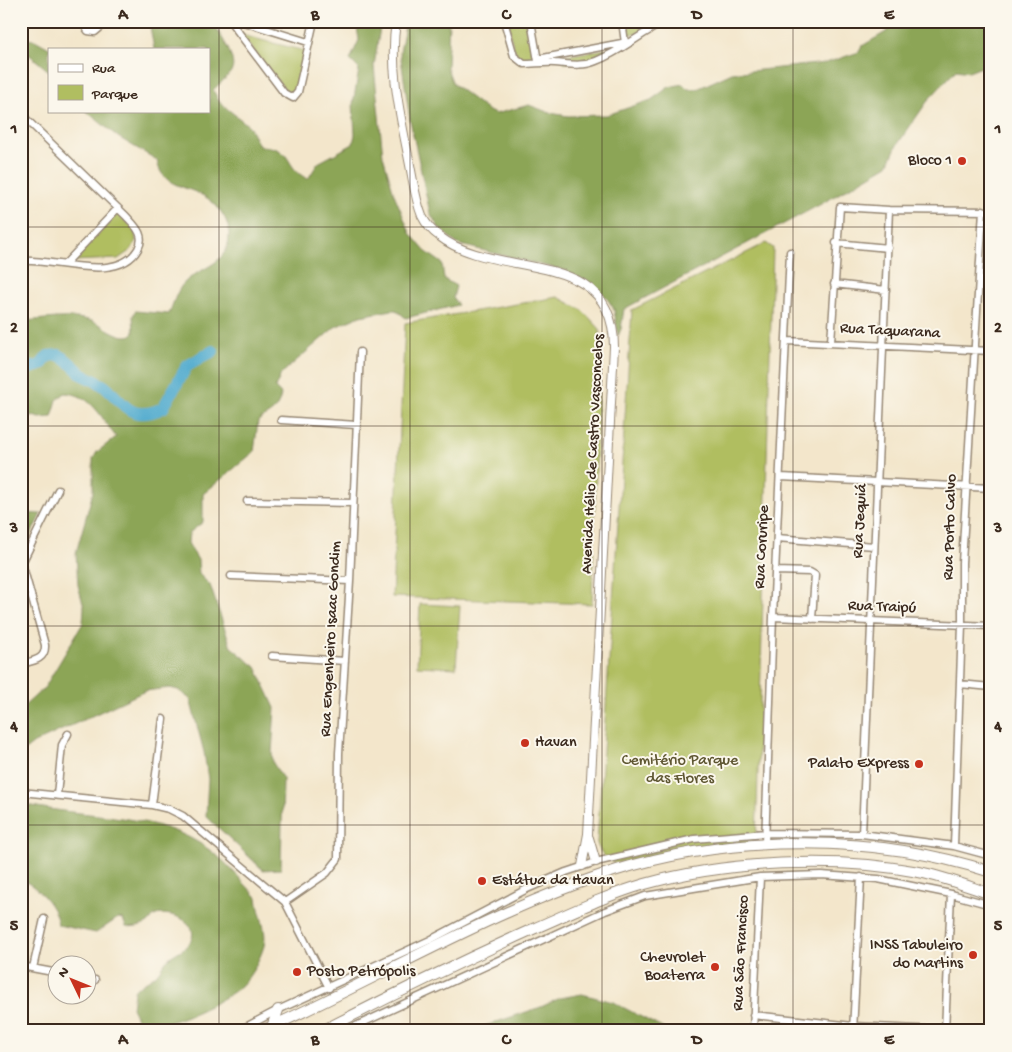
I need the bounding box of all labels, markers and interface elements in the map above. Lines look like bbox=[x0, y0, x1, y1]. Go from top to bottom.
text: A bbox=[117, 7, 129, 26]
text: B bbox=[310, 7, 320, 26]
text: C bbox=[501, 7, 512, 26]
text: D bbox=[690, 7, 703, 26]
text: E bbox=[884, 7, 895, 26]
legend bbox=[48, 48, 210, 112]
text: Rua bbox=[92, 60, 116, 78]
text: Parque bbox=[91, 86, 138, 104]
text: 1 bbox=[10, 121, 17, 140]
text: 1 bbox=[994, 121, 1001, 140]
place label: Bloco 1 bbox=[907, 152, 952, 171]
marker: Bloco 1 bbox=[956, 155, 968, 167]
text: 2 bbox=[10, 320, 18, 339]
street label: Rua Taquarana bbox=[839, 320, 942, 344]
text: 2 bbox=[994, 320, 1002, 339]
street label: Avenida Hélio de Castro Vasconcelos bbox=[578, 333, 610, 574]
street label: Rua Porto Calvo bbox=[940, 473, 962, 581]
street label: Rua Jequiá bbox=[850, 482, 873, 559]
street label: Rua Coruripe bbox=[751, 504, 775, 589]
text: 3 bbox=[9, 520, 18, 539]
text: 3 bbox=[993, 520, 1002, 539]
street label: Rua Engenheiro Isaac Gondim bbox=[317, 540, 347, 737]
street label: Rua Traipú bbox=[848, 597, 917, 619]
text: 4 bbox=[9, 719, 18, 738]
text: 4 bbox=[993, 719, 1002, 738]
place label: Havan bbox=[535, 734, 577, 753]
marker: Havan bbox=[519, 737, 531, 749]
park label: Cemitério Parque das Flores bbox=[622, 752, 739, 789]
place label: Palato Express bbox=[807, 755, 910, 774]
marker: Palato Express bbox=[913, 758, 925, 770]
place label: Estátua da Havan bbox=[492, 872, 614, 891]
marker: Estátua da Havan bbox=[476, 875, 488, 887]
street label: Rua São Francisco bbox=[729, 895, 755, 1011]
text: 5 bbox=[10, 918, 19, 937]
text: 5 bbox=[994, 918, 1003, 937]
place label: INSS Tabuleiro do Martins bbox=[870, 937, 964, 974]
place label: Chevrolet Boaterra bbox=[640, 949, 706, 986]
marker: INSS Tabuleiro do Martins bbox=[967, 949, 979, 961]
north arrow bbox=[48, 954, 98, 1004]
marker: Chevrolet Boaterra bbox=[709, 961, 721, 973]
place label: Posto Petrópolis bbox=[306, 963, 416, 982]
text: N bbox=[55, 964, 74, 982]
marker: Posto Petrópolis bbox=[291, 966, 303, 978]
text: A bbox=[117, 1032, 129, 1051]
text: B bbox=[310, 1032, 320, 1051]
text: C bbox=[501, 1032, 512, 1051]
text: D bbox=[690, 1032, 703, 1051]
text: E bbox=[884, 1032, 895, 1051]

